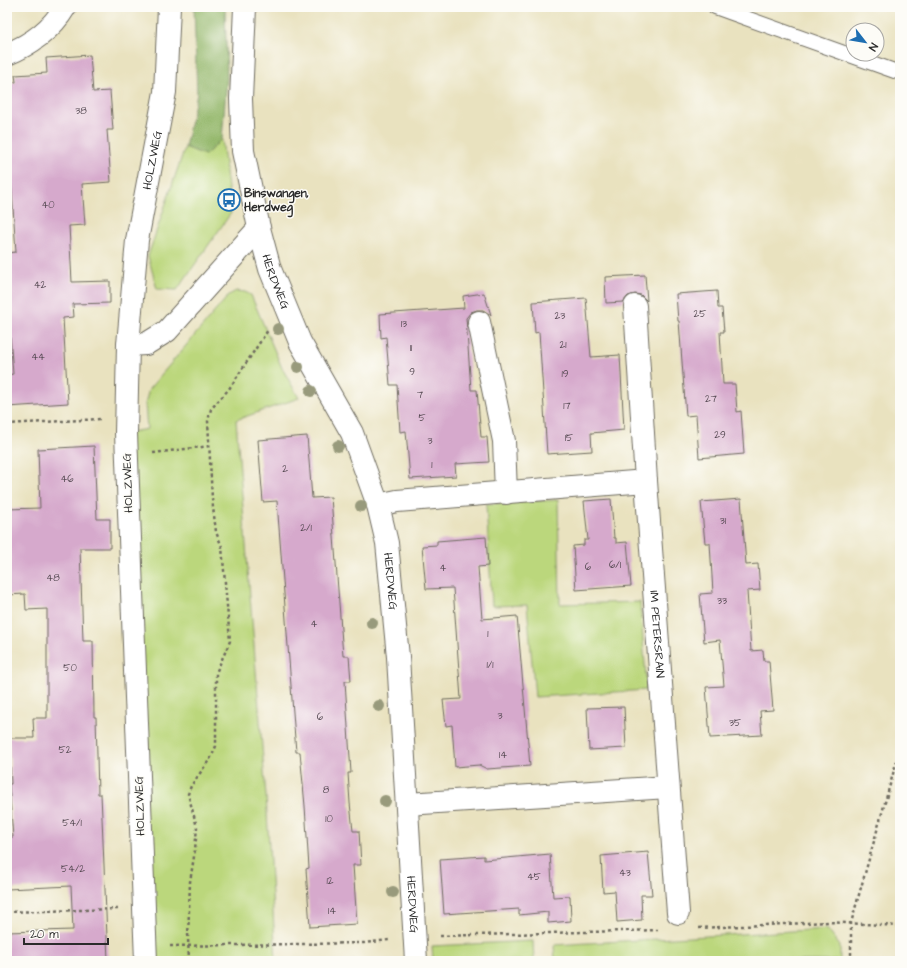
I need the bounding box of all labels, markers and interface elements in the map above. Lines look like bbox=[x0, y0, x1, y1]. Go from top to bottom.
north arrow bbox=[845, 22, 885, 62]
text: N bbox=[865, 40, 881, 54]
house number: 38 bbox=[75, 104, 87, 118]
street label: HOLZWEG bbox=[138, 129, 166, 191]
place label: Binswangen, Herdweg bbox=[244, 185, 309, 218]
bus stop icon: Binswangen, Herdweg bbox=[216, 187, 242, 213]
house number: 40 bbox=[41, 198, 55, 212]
street label: HERDWEG bbox=[258, 252, 294, 312]
house number: 42 bbox=[34, 278, 47, 292]
house number: 25 bbox=[694, 307, 706, 321]
house number: 23 bbox=[555, 309, 565, 323]
house number: 13 bbox=[401, 317, 407, 331]
house number: 21 bbox=[559, 338, 567, 352]
house number: 11 bbox=[410, 341, 413, 355]
house number: 44 bbox=[31, 350, 45, 364]
house number: 9 bbox=[409, 365, 415, 379]
house number: 19 bbox=[562, 367, 569, 381]
house number: 7 bbox=[417, 388, 423, 402]
house number: 27 bbox=[705, 392, 717, 406]
house number: 17 bbox=[563, 399, 571, 413]
house number: 5 bbox=[418, 411, 426, 425]
house number: 29 bbox=[714, 428, 726, 442]
house number: 15 bbox=[565, 431, 573, 445]
house number: 3 bbox=[427, 434, 433, 448]
street label: HOLZWEG bbox=[118, 452, 138, 513]
house number: 1 bbox=[431, 458, 433, 472]
house number: 2 bbox=[282, 462, 288, 476]
house number: 46 bbox=[60, 472, 74, 486]
house number: 31 bbox=[720, 514, 727, 528]
house number: 2/1 bbox=[300, 521, 312, 535]
street label: HERDWEG bbox=[379, 552, 402, 611]
house number: 6/1 bbox=[609, 558, 622, 572]
house number: 6 bbox=[585, 560, 592, 574]
house number: 4 bbox=[440, 561, 447, 575]
house number: 48 bbox=[46, 571, 60, 585]
street label: IM PETERSRAIN bbox=[646, 590, 669, 679]
house number: 33 bbox=[717, 594, 727, 608]
house number: 4 bbox=[311, 617, 318, 631]
house number: 1 bbox=[487, 627, 489, 641]
house number: 1/1 bbox=[486, 658, 494, 672]
house number: 50 bbox=[63, 661, 77, 675]
house number: 3 bbox=[497, 709, 503, 723]
house number: 6 bbox=[317, 710, 324, 724]
house number: 35 bbox=[729, 716, 741, 730]
house number: 52 bbox=[59, 743, 72, 757]
house number: 14 bbox=[499, 748, 507, 762]
street label: HOLZWEG bbox=[130, 775, 150, 836]
house number: 8 bbox=[323, 783, 330, 797]
house number: 10 bbox=[325, 812, 333, 826]
house number: 54/1 bbox=[62, 816, 83, 830]
house number: 54/2 bbox=[61, 862, 85, 876]
house number: 43 bbox=[619, 866, 631, 880]
house number: 45 bbox=[527, 870, 541, 884]
house number: 12 bbox=[326, 874, 334, 888]
street label: HERDWEG bbox=[402, 875, 423, 934]
house number: 14 bbox=[328, 904, 336, 918]
scale bar bbox=[24, 920, 108, 946]
text: 20 m bbox=[30, 926, 59, 943]

